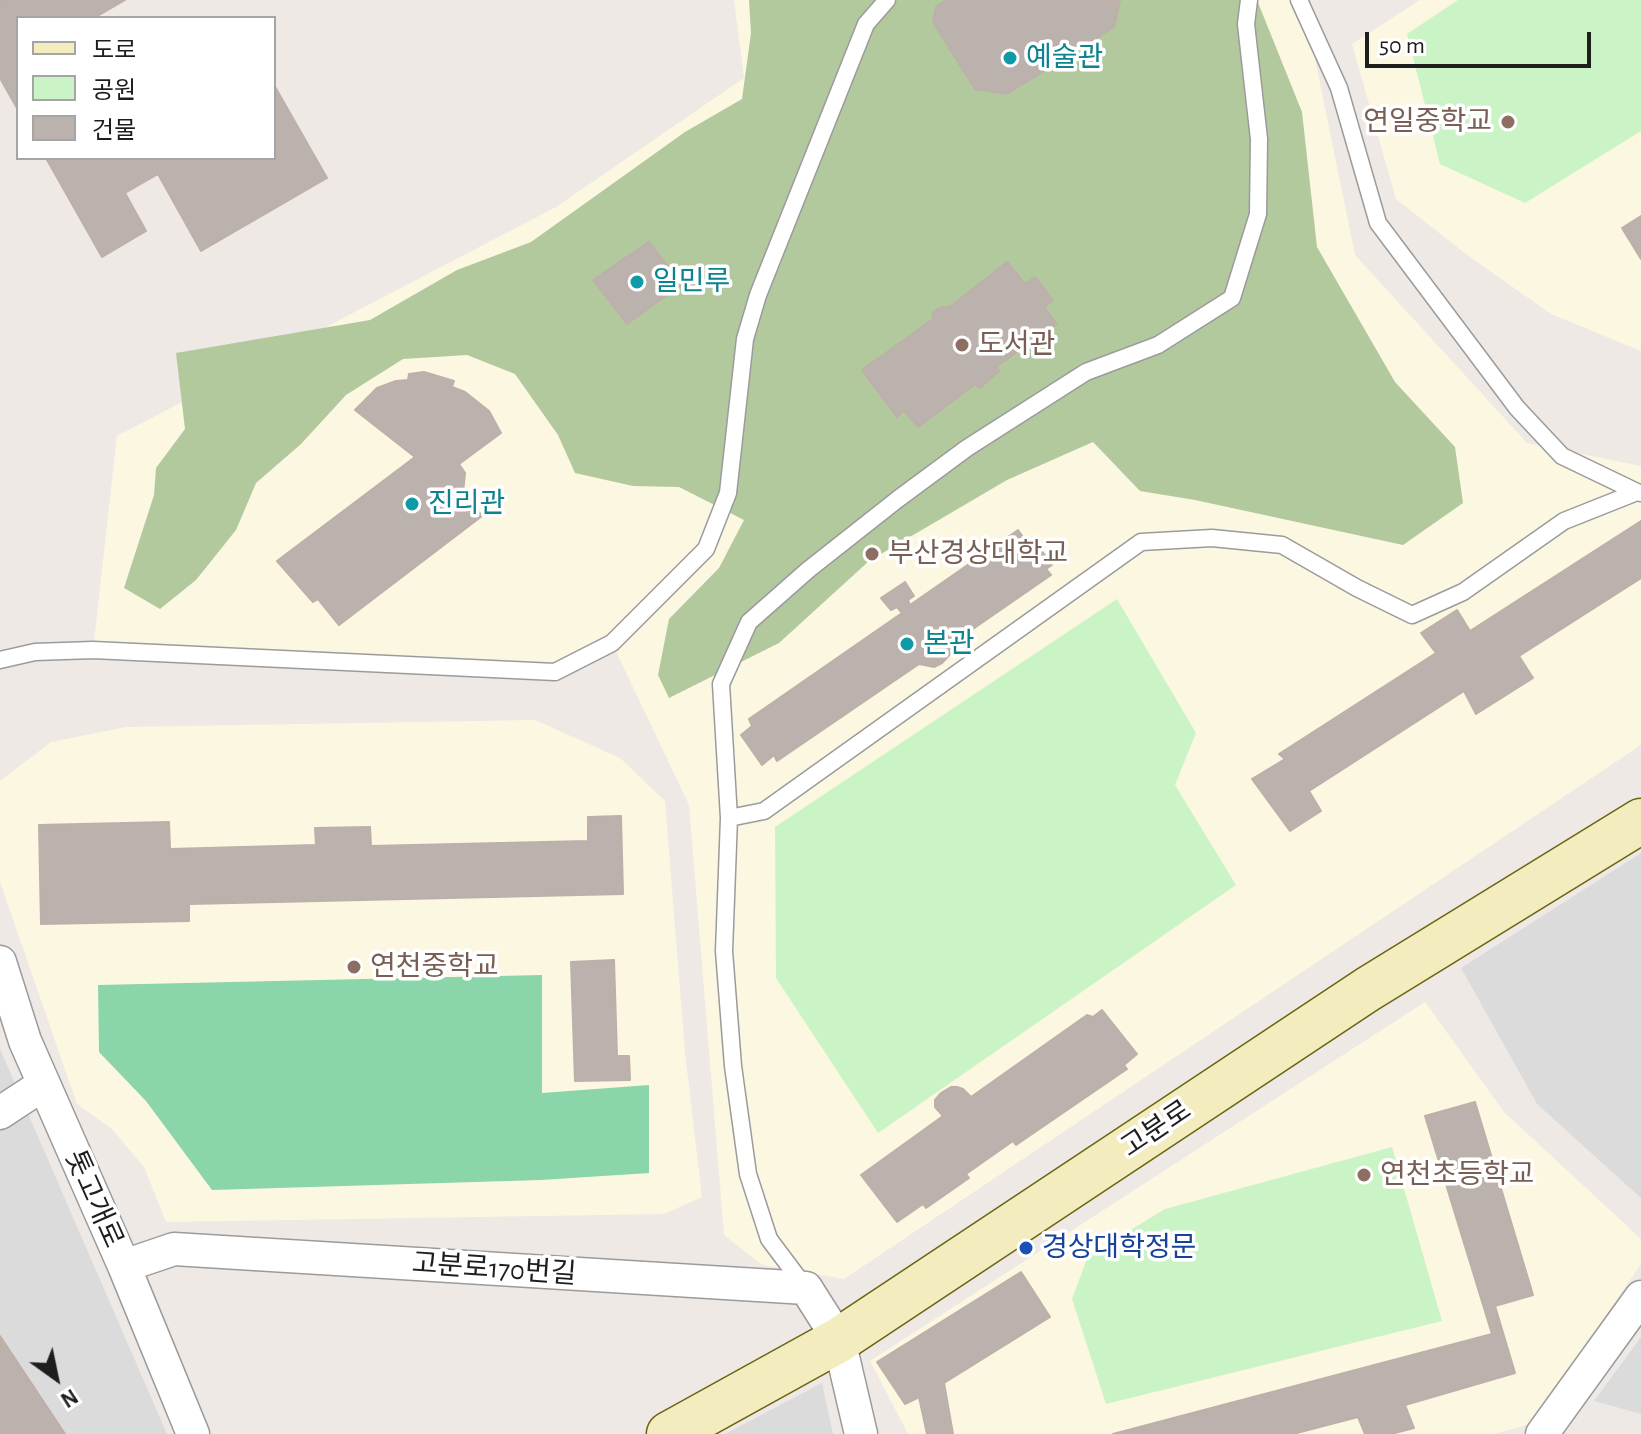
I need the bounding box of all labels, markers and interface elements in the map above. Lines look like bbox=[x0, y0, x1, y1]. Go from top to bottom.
legend bbox=[16, 16, 276, 160]
scale bar bbox=[1369, 16, 1595, 66]
text: 50 m bbox=[1379, 34, 1425, 58]
text: 도로 bbox=[92, 39, 136, 63]
place label: 예술관 bbox=[1026, 41, 1103, 75]
marker: 예술관 bbox=[1001, 49, 1019, 67]
text: 공원 bbox=[92, 79, 136, 103]
place label: 연일중학교 bbox=[1363, 105, 1492, 139]
marker: 연일중학교 bbox=[1499, 113, 1517, 131]
text: 건물 bbox=[92, 119, 136, 143]
place label: 일민루 bbox=[653, 265, 730, 299]
marker: 일민루 bbox=[628, 273, 646, 291]
place label: 도서관 bbox=[978, 328, 1055, 362]
marker: 도서관 bbox=[953, 336, 971, 354]
place label: 진리관 bbox=[428, 487, 505, 521]
marker: 진리관 bbox=[403, 495, 421, 513]
place label: 부산경상대학교 bbox=[888, 537, 1068, 571]
marker: 부산경상대학교 bbox=[863, 545, 881, 563]
place label: 본관 bbox=[923, 627, 975, 661]
marker: 본관 bbox=[898, 635, 916, 653]
place label: 연천중학교 bbox=[370, 950, 499, 984]
marker: 연천중학교 bbox=[345, 958, 363, 976]
street label: 고분로 bbox=[1115, 1093, 1197, 1165]
street label: 톳고개로 bbox=[58, 1145, 130, 1253]
place label: 연천초등학교 bbox=[1380, 1158, 1535, 1192]
marker: 연천초등학교 bbox=[1355, 1166, 1373, 1184]
place label: 경상대학정문 bbox=[1042, 1231, 1197, 1265]
marker: 경상대학정문 bbox=[1017, 1239, 1035, 1257]
street label: 고분로170번길 bbox=[411, 1246, 577, 1292]
north arrow bbox=[16, 1338, 96, 1418]
text: N bbox=[57, 1385, 81, 1412]

